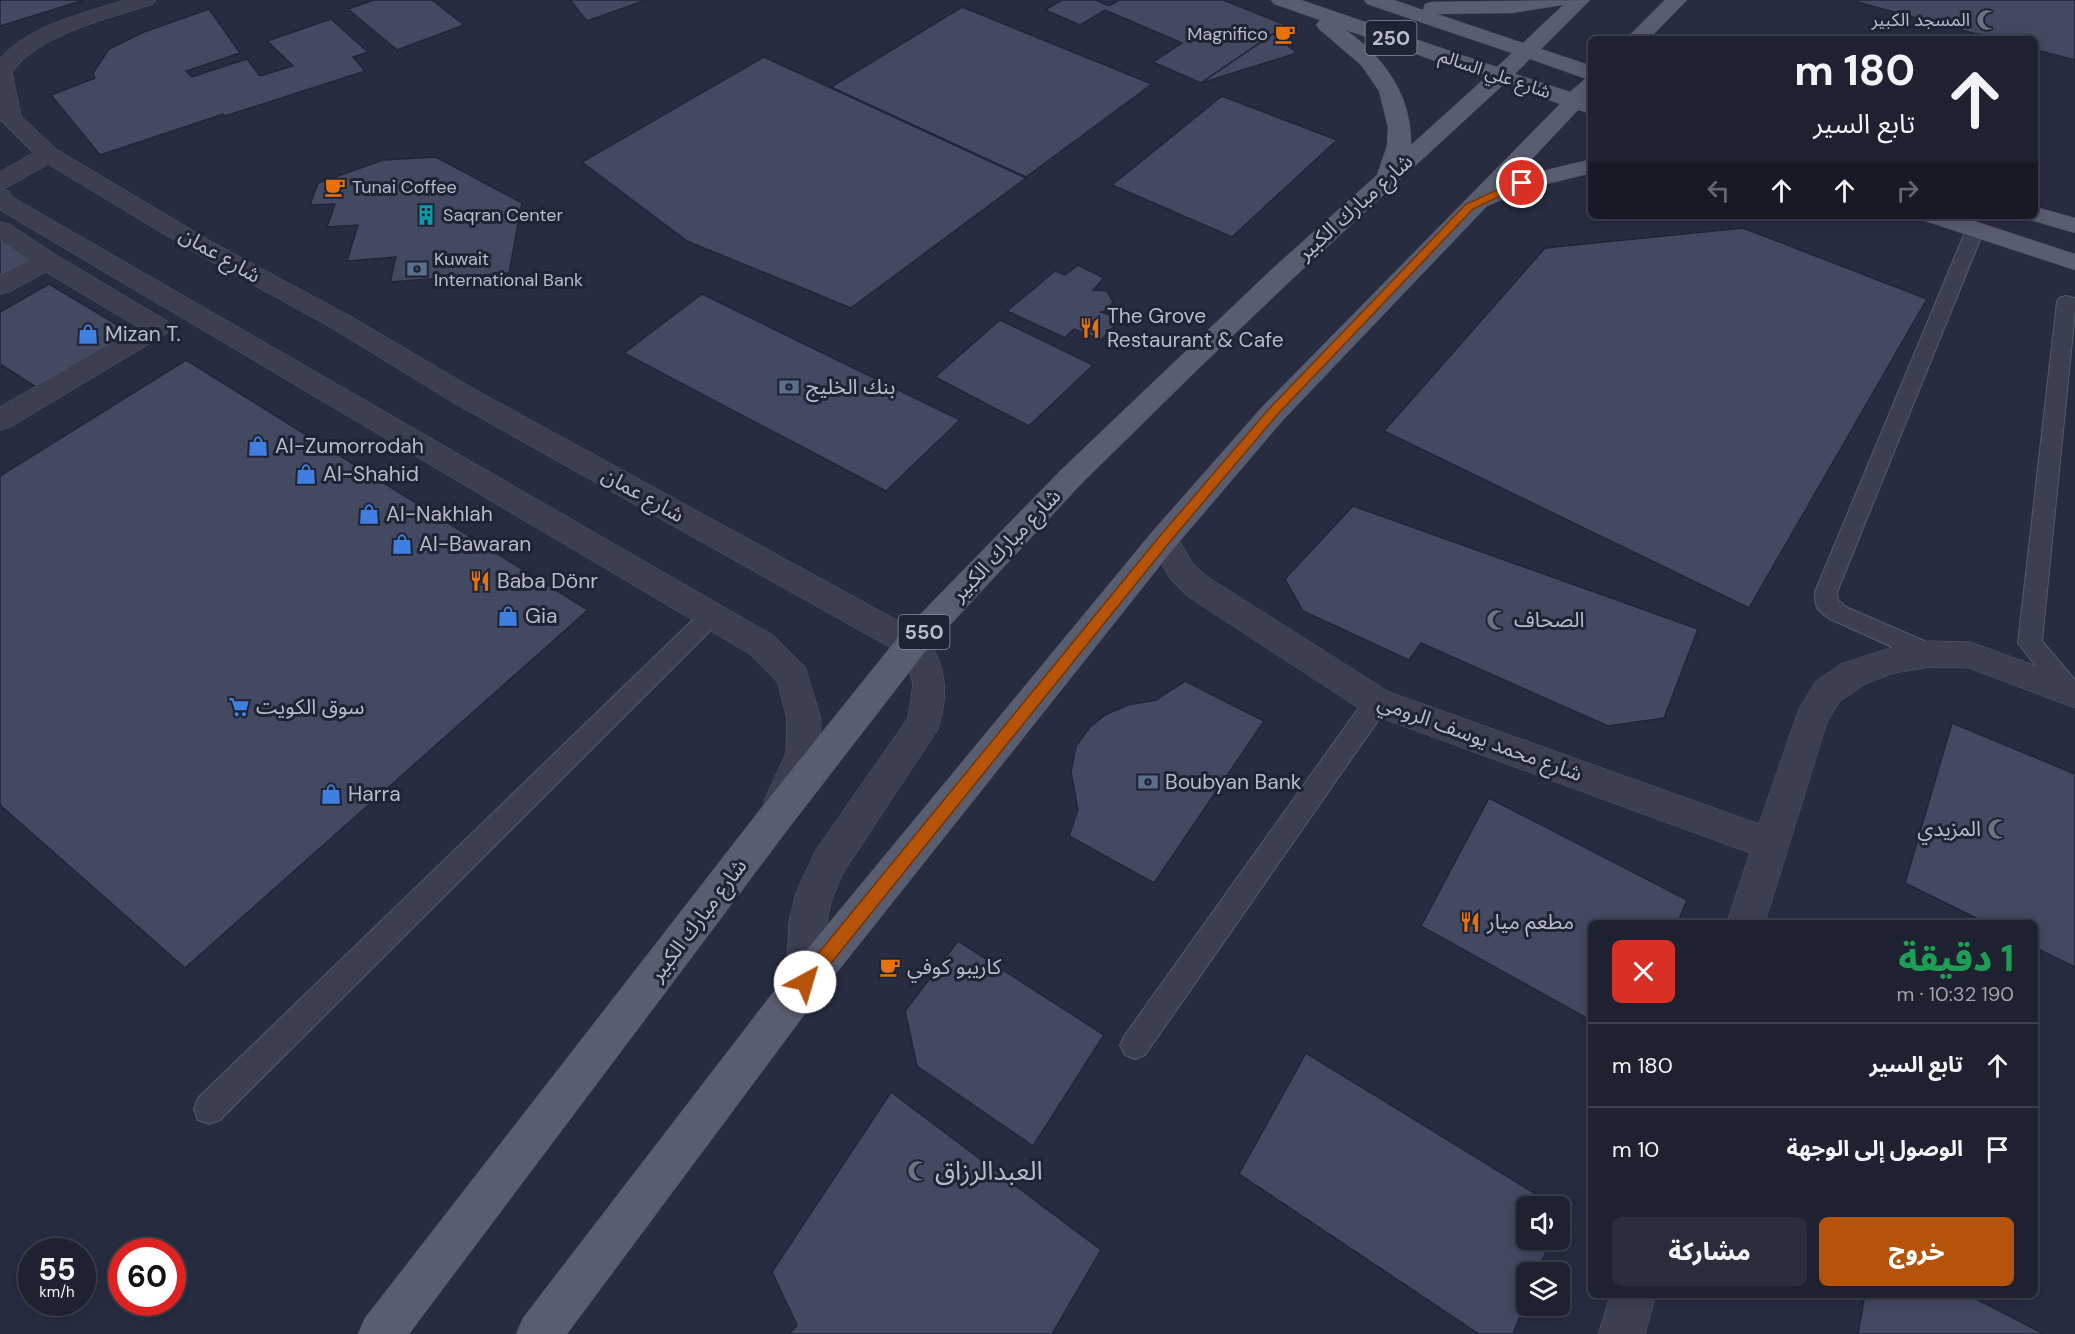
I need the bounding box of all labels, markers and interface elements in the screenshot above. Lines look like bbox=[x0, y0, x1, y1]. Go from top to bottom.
place label: المسجد الكبير bbox=[1870, 8, 1970, 32]
mosque icon: المسجد الكبير bbox=[1975, 8, 1999, 32]
road number: 250 bbox=[1366, 21, 1416, 55]
place label: Magnifico bbox=[1187, 22, 1268, 46]
cafe icon: Magnifico bbox=[1273, 22, 1297, 46]
text: 180 m bbox=[1794, 43, 1915, 98]
street label: شارع علي السالم bbox=[1435, 44, 1554, 106]
icon: ahead bbox=[1936, 60, 2014, 138]
text: تابع السير bbox=[1813, 106, 1915, 141]
street label: شارع مبارك الكبير bbox=[1290, 148, 1420, 268]
pin bbox=[1496, 157, 1547, 208]
icon: arrive bbox=[1505, 166, 1538, 199]
icon: left bbox=[1702, 174, 1735, 207]
icon: ahead bbox=[1765, 174, 1798, 207]
icon: ahead bbox=[1828, 174, 1861, 207]
icon: right bbox=[1891, 174, 1924, 207]
cafe icon: Tunai Coffee bbox=[323, 175, 347, 199]
place label: Tunai Coffee bbox=[352, 175, 457, 199]
building icon: Saqran Center bbox=[414, 203, 438, 227]
place label: Saqran Center bbox=[443, 203, 564, 227]
street label: شارع عمان bbox=[174, 220, 266, 290]
place label: Kuwait International Bank bbox=[434, 247, 583, 292]
bank icon: Kuwait International Bank bbox=[405, 257, 429, 281]
place label: The Grove Restaurant & Cafe bbox=[1107, 302, 1284, 354]
restaurant icon: The Grove Restaurant & Cafe bbox=[1078, 316, 1102, 340]
place label: Mizan T. bbox=[105, 320, 181, 348]
shop icon: Mizan T. bbox=[76, 322, 100, 346]
place label: بنك الخليج bbox=[806, 373, 895, 402]
bank icon: بنك الخليج bbox=[777, 375, 801, 399]
place label: Al-Zumorrodah bbox=[275, 432, 424, 460]
shop icon: Al-Zumorrodah bbox=[246, 434, 270, 458]
place label: Al-Shahid bbox=[323, 460, 419, 488]
street label: شارع عمان bbox=[596, 461, 689, 530]
shop icon: Al-Shahid bbox=[294, 462, 318, 486]
street label: شارع مبارك الكبير bbox=[944, 483, 1068, 609]
place label: Al-Nakhlah bbox=[386, 500, 493, 528]
shop icon: Al-Nakhlah bbox=[357, 502, 381, 526]
place label: Al-Bawaran bbox=[419, 530, 531, 558]
shop icon: Al-Bawaran bbox=[390, 532, 414, 556]
place label: Baba Dönr bbox=[497, 567, 598, 595]
restaurant icon: Baba Dönr bbox=[468, 569, 492, 593]
place label: Gia bbox=[525, 602, 557, 630]
shop icon: Gia bbox=[496, 604, 520, 628]
place label: الصحاف bbox=[1514, 606, 1585, 634]
mosque icon: الصحاف bbox=[1485, 608, 1509, 632]
road number: 550 bbox=[898, 615, 950, 649]
street label: شارع محمد يوسف الرومي bbox=[1373, 688, 1586, 790]
place label: سوق الكويت bbox=[256, 693, 365, 721]
supermarket icon: سوق الكويت bbox=[227, 695, 251, 719]
place label: Boubyan Bank bbox=[1165, 768, 1302, 796]
bank icon: Boubyan Bank bbox=[1136, 770, 1160, 794]
place label: Harra bbox=[348, 780, 401, 808]
shop icon: Harra bbox=[319, 782, 343, 806]
place label: المزيدي bbox=[1917, 815, 1981, 845]
mosque icon: المزيدي bbox=[1986, 817, 2010, 841]
street label: شارع مبارك الكبير bbox=[642, 853, 754, 988]
place label: مطعم ميار bbox=[1486, 908, 1574, 937]
restaurant icon: مطعم ميار bbox=[1458, 910, 1482, 934]
text: 1 دقيقة bbox=[1898, 935, 2014, 982]
button: close bbox=[1612, 940, 1675, 1003]
position arrow bbox=[773, 950, 837, 1014]
place label: كاريبو كوفي bbox=[907, 953, 1002, 983]
cafe icon: كاريبو كوفي bbox=[878, 955, 902, 979]
text: 190 m · 10:32 bbox=[1896, 981, 2014, 1007]
icon: ahead bbox=[1981, 1049, 2014, 1082]
text: تابع السير bbox=[1870, 1050, 1963, 1079]
text: 180 m bbox=[1612, 1051, 1673, 1080]
icon: arrive bbox=[1981, 1133, 2014, 1166]
text: الوصول إلى الوجهة bbox=[1787, 1134, 1963, 1163]
text: 10 m bbox=[1612, 1135, 1659, 1164]
place label: العبدالرزاق bbox=[935, 1154, 1043, 1188]
mosque icon: العبدالرزاق bbox=[906, 1159, 930, 1183]
map controls bbox=[1516, 1196, 1570, 1316]
button: sound bbox=[1516, 1196, 1570, 1250]
button: مشاركة bbox=[1612, 1217, 1807, 1286]
button: خروج bbox=[1819, 1217, 2014, 1286]
speed limit sign: 60 bbox=[108, 1238, 186, 1316]
text: 55 bbox=[38, 1250, 76, 1289]
button: layers bbox=[1516, 1262, 1570, 1316]
text: km/h bbox=[39, 1282, 75, 1302]

